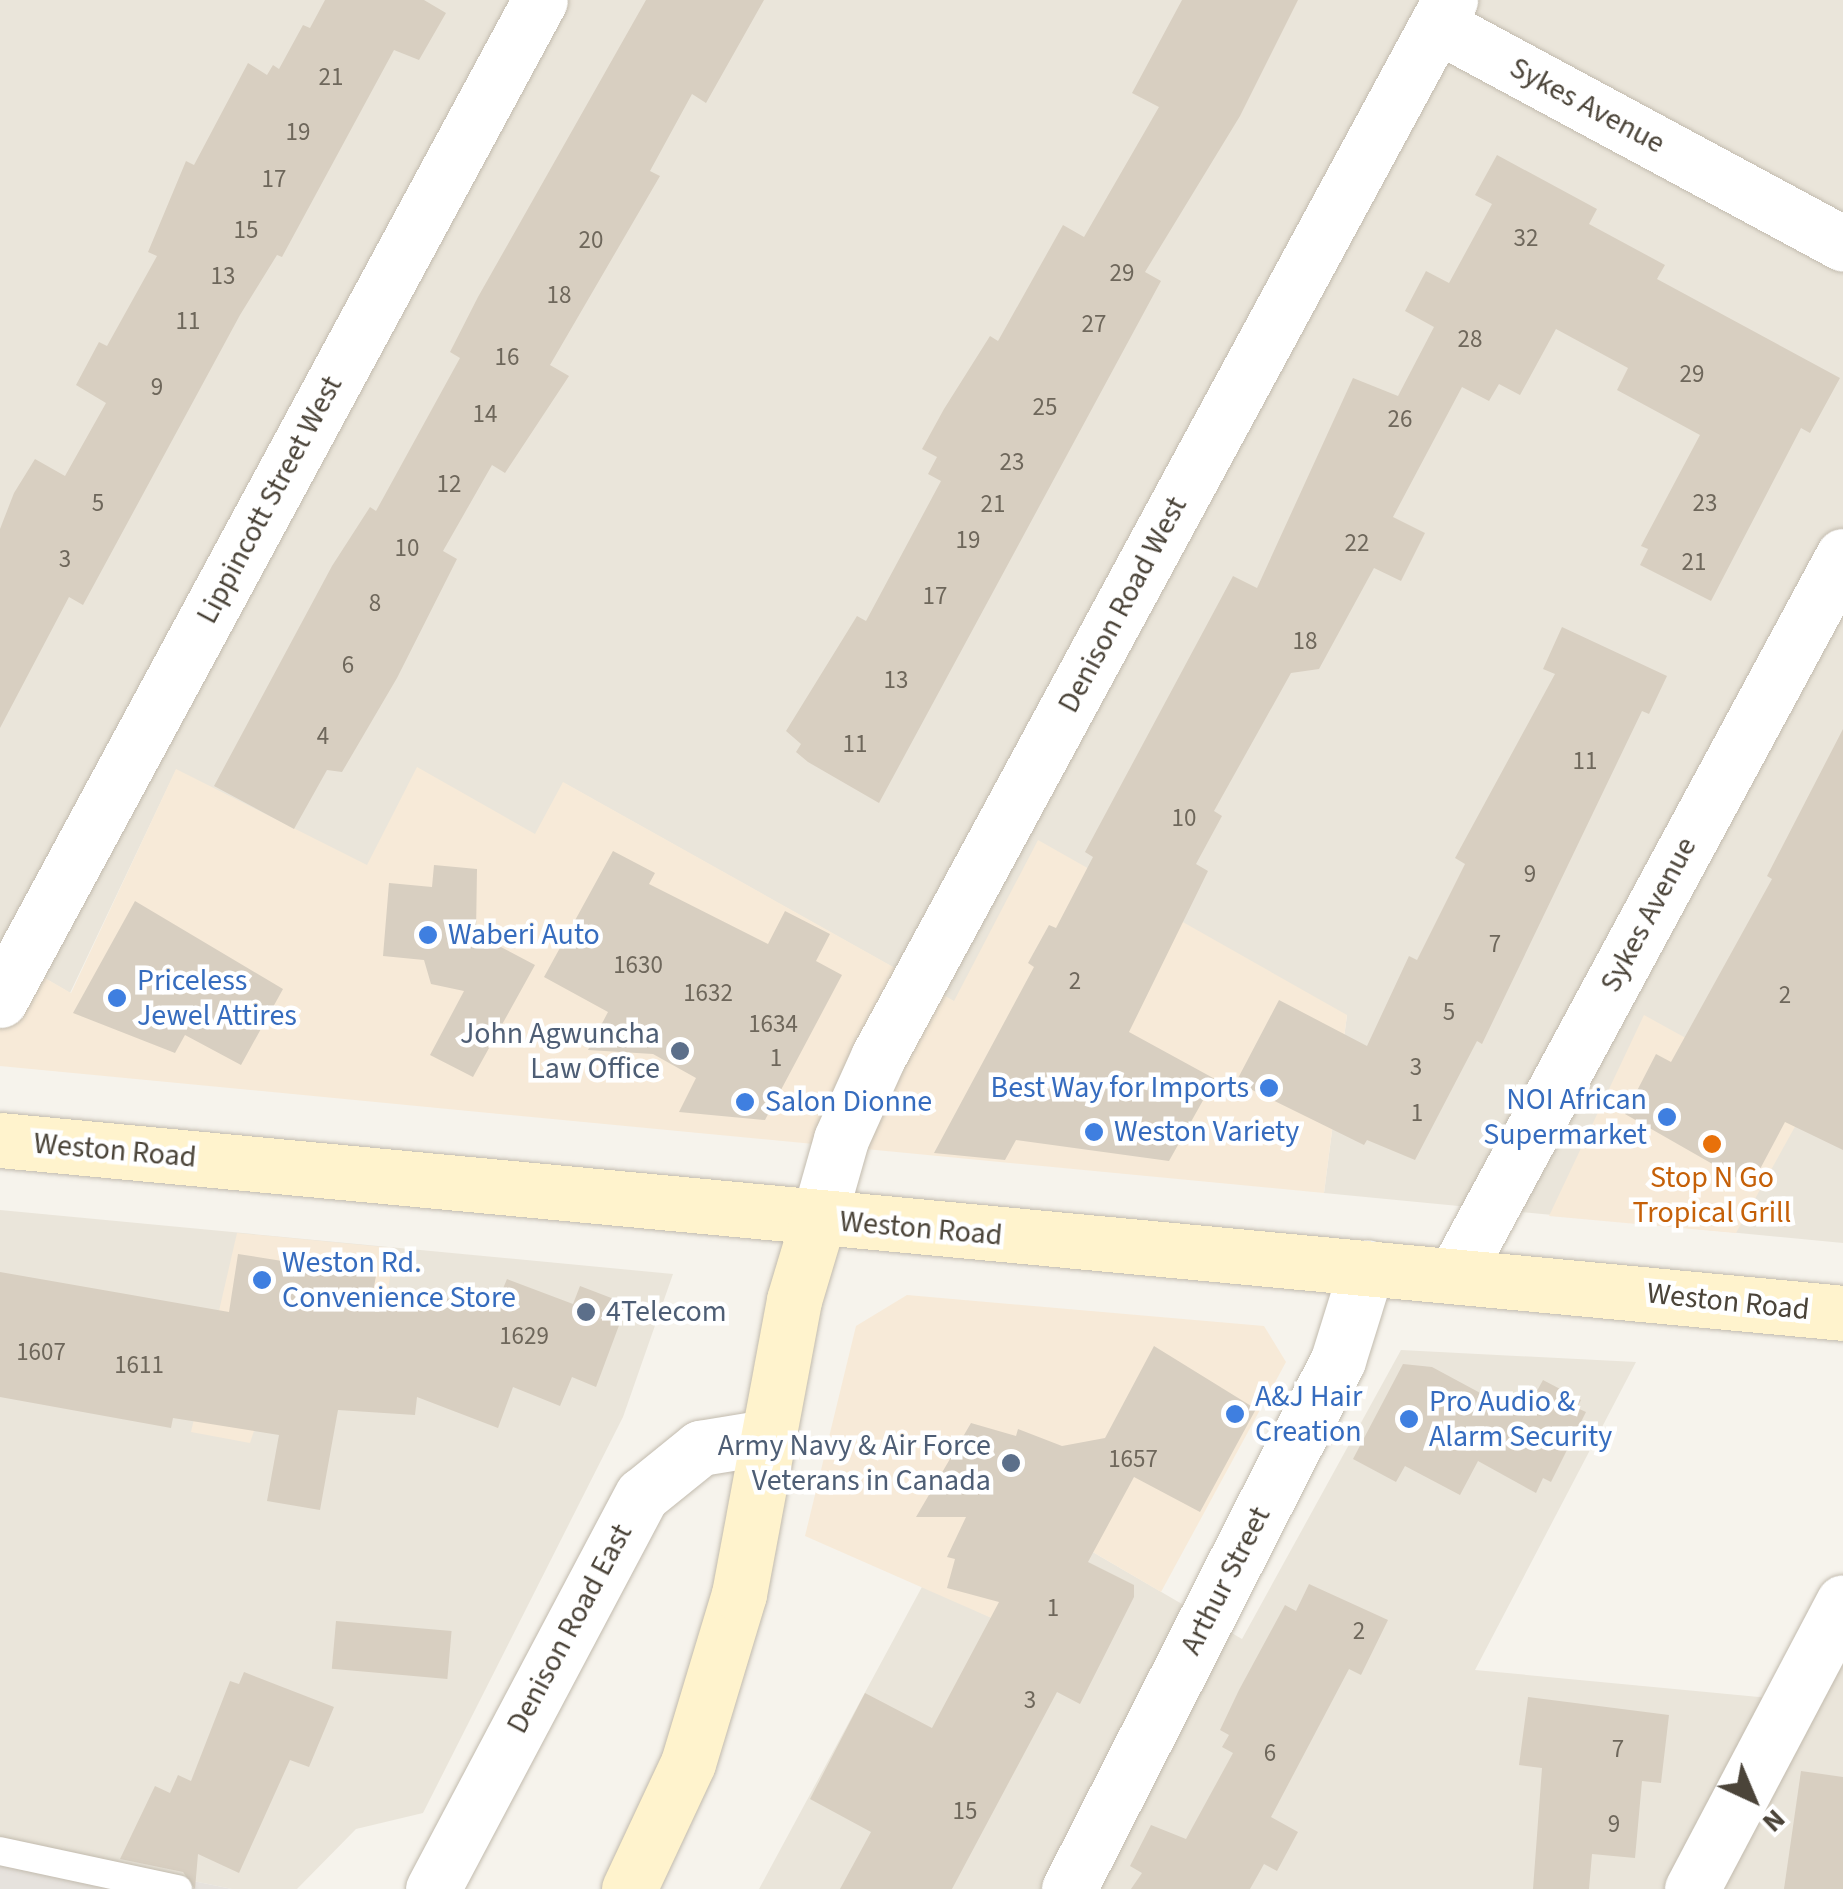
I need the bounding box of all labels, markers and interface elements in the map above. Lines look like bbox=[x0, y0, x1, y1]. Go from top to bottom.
street label: Sykes Avenue bbox=[1503, 50, 1671, 162]
house number: 21 bbox=[319, 62, 343, 92]
house number: 19 bbox=[286, 117, 310, 147]
house number: 17 bbox=[262, 164, 286, 194]
house number: 15 bbox=[234, 215, 258, 245]
house number: 32 bbox=[1514, 223, 1538, 253]
house number: 20 bbox=[579, 225, 603, 255]
house number: 29 bbox=[1110, 258, 1134, 288]
house number: 13 bbox=[211, 261, 235, 291]
house number: 18 bbox=[547, 280, 571, 310]
house number: 11 bbox=[176, 306, 200, 336]
house number: 27 bbox=[1082, 309, 1106, 339]
house number: 28 bbox=[1458, 324, 1482, 354]
house number: 16 bbox=[495, 342, 519, 372]
house number: 29 bbox=[1680, 359, 1704, 389]
street label: Lippincott Street West bbox=[189, 370, 351, 630]
house number: 9 bbox=[151, 372, 163, 402]
house number: 25 bbox=[1033, 392, 1057, 422]
house number: 14 bbox=[473, 399, 497, 429]
house number: 26 bbox=[1388, 404, 1412, 434]
house number: 23 bbox=[1000, 447, 1024, 477]
house number: 12 bbox=[437, 469, 461, 499]
house number: 5 bbox=[92, 488, 104, 518]
house number: 23 bbox=[1693, 488, 1717, 518]
house number: 21 bbox=[981, 489, 1005, 519]
street label: Denison Road West bbox=[1051, 491, 1195, 719]
house number: 19 bbox=[956, 525, 980, 555]
house number: 22 bbox=[1345, 528, 1369, 558]
house number: 10 bbox=[395, 533, 419, 563]
house number: 3 bbox=[59, 544, 71, 574]
house number: 21 bbox=[1682, 547, 1706, 577]
house number: 17 bbox=[923, 581, 947, 611]
house number: 8 bbox=[369, 588, 381, 618]
house number: 18 bbox=[1293, 626, 1317, 656]
house number: 6 bbox=[342, 650, 354, 680]
house number: 13 bbox=[884, 665, 908, 695]
house number: 4 bbox=[317, 721, 329, 751]
house number: 11 bbox=[843, 729, 867, 759]
house number: 11 bbox=[1573, 746, 1597, 776]
house number: 10 bbox=[1172, 803, 1196, 833]
street label: Sykes Avenue bbox=[1593, 831, 1705, 999]
house number: 9 bbox=[1524, 859, 1536, 889]
place label: Waberi Auto bbox=[448, 917, 600, 953]
marker: Waberi Auto bbox=[417, 924, 439, 946]
house number: 7 bbox=[1489, 929, 1501, 959]
house number: 1630 bbox=[613, 950, 663, 980]
place label: Priceless Jewel Attires bbox=[137, 963, 297, 1034]
house number: 2 bbox=[1069, 966, 1081, 996]
house number: 1632 bbox=[683, 978, 733, 1008]
house number: 2 bbox=[1779, 980, 1791, 1010]
marker: Priceless Jewel Attires bbox=[106, 987, 128, 1009]
house number: 5 bbox=[1443, 997, 1455, 1027]
house number: 1634 bbox=[748, 1009, 798, 1039]
place label: John Agwuncha Law Office bbox=[460, 1016, 660, 1086]
marker: John Agwuncha Law Office bbox=[669, 1040, 691, 1062]
house number: 1 bbox=[770, 1043, 782, 1073]
house number: 3 bbox=[1410, 1052, 1422, 1082]
place label: Best Way for Imports bbox=[991, 1070, 1249, 1106]
marker: Best Way for Imports bbox=[1258, 1077, 1280, 1099]
place label: NOI African Supermarket bbox=[1483, 1082, 1647, 1152]
place label: Salon Dionne bbox=[765, 1084, 932, 1120]
marker: Salon Dionne bbox=[734, 1091, 756, 1113]
house number: 1 bbox=[1411, 1098, 1423, 1128]
marker: NOI African Supermarket bbox=[1656, 1106, 1678, 1128]
place label: Weston Variety bbox=[1114, 1114, 1299, 1150]
marker: Weston Variety bbox=[1083, 1121, 1105, 1143]
street label: Weston Road bbox=[32, 1126, 198, 1176]
marker: Stop N Go Tropical Grill bbox=[1701, 1133, 1723, 1155]
place label: Stop N Go Tropical Grill bbox=[1633, 1160, 1791, 1230]
street label: Weston Road bbox=[838, 1204, 1004, 1254]
place label: Weston Rd. Convenience Store bbox=[282, 1245, 516, 1316]
marker: Weston Rd. Convenience Store bbox=[251, 1269, 273, 1291]
street label: Weston Road bbox=[1645, 1276, 1811, 1328]
place label: 4Telecom bbox=[606, 1294, 727, 1330]
marker: 4Telecom bbox=[575, 1301, 597, 1323]
house number: 1629 bbox=[499, 1321, 549, 1351]
house number: 1607 bbox=[16, 1337, 66, 1367]
house number: 1611 bbox=[114, 1350, 164, 1380]
place label: A&J Hair Creation bbox=[1255, 1379, 1362, 1450]
place label: Pro Audio & Alarm Security bbox=[1429, 1384, 1612, 1454]
marker: A&J Hair Creation bbox=[1224, 1403, 1246, 1425]
marker: Pro Audio & Alarm Security bbox=[1398, 1408, 1420, 1430]
place label: Army Navy & Air Force Veterans in Canada bbox=[718, 1428, 991, 1498]
house number: 1657 bbox=[1108, 1444, 1158, 1474]
marker: Army Navy & Air Force Veterans in Canada bbox=[1000, 1452, 1022, 1474]
street label: Arthur Street bbox=[1173, 1501, 1279, 1661]
street label: Denison Road East bbox=[500, 1518, 640, 1740]
house number: 1 bbox=[1047, 1593, 1059, 1623]
house number: 2 bbox=[1353, 1616, 1365, 1646]
house number: 3 bbox=[1024, 1685, 1036, 1715]
house number: 7 bbox=[1612, 1734, 1624, 1764]
house number: 6 bbox=[1264, 1738, 1276, 1768]
north arrow bbox=[1703, 1749, 1803, 1849]
house number: 15 bbox=[953, 1796, 977, 1826]
text: N bbox=[1753, 1800, 1794, 1841]
house number: 9 bbox=[1608, 1809, 1620, 1839]

